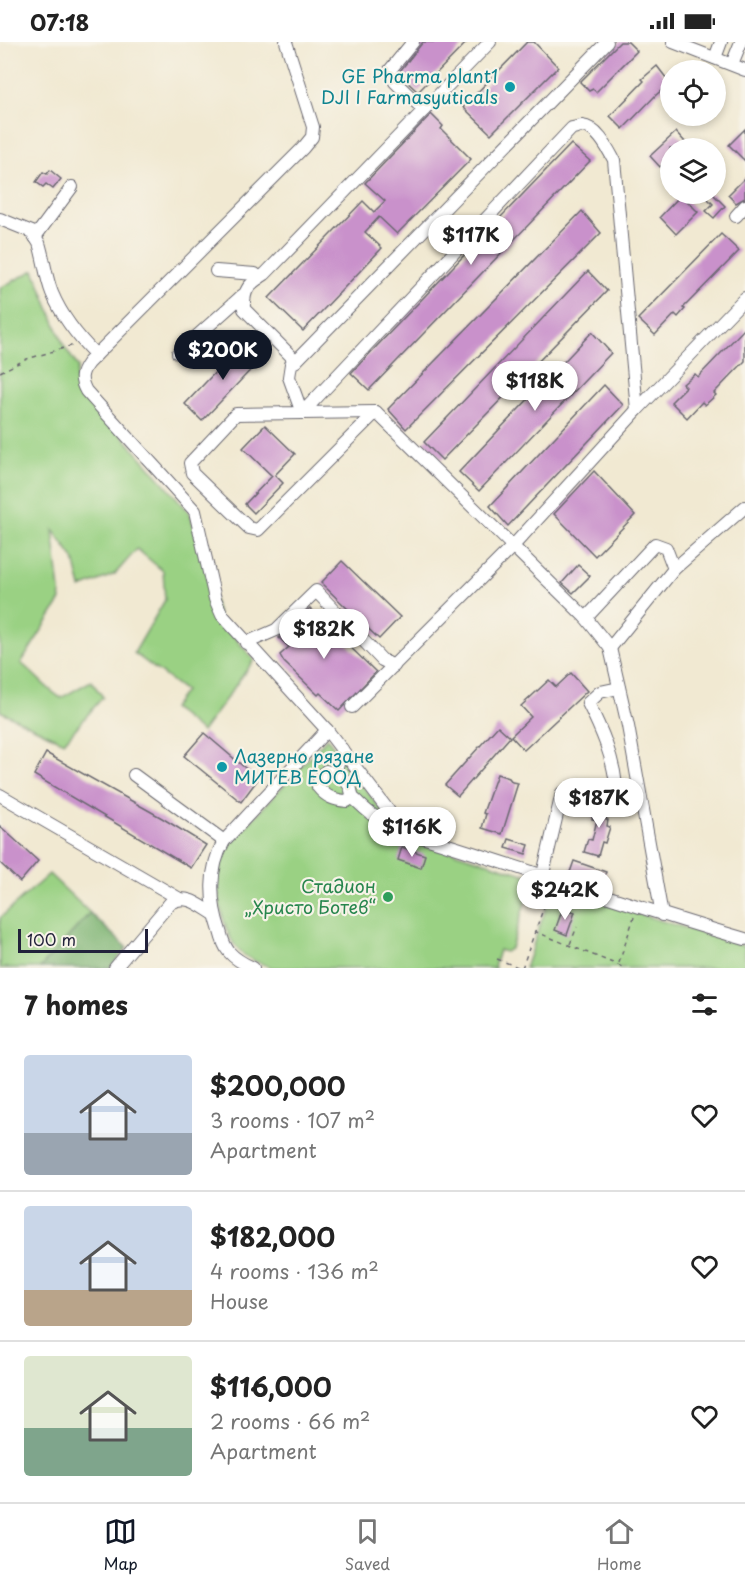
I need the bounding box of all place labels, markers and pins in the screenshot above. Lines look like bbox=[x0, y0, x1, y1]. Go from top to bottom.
place label: GE Pharma plant1 DJI I Farmasyuticals bbox=[321, 62, 498, 110]
marker: GE Pharma plant1 DJI I Farmasyuticals bbox=[503, 80, 517, 94]
pin: $117K bbox=[429, 215, 513, 266]
pin: $200K bbox=[181, 330, 265, 381]
pin: $118K bbox=[493, 361, 577, 412]
pin: $182K bbox=[282, 609, 366, 660]
place label: Лазерно рязане МИТЕВ ЕООД bbox=[234, 742, 374, 790]
marker: Лазерно рязане МИТЕВ ЕООД bbox=[215, 760, 229, 774]
pin: $187K bbox=[557, 778, 641, 829]
pin: $116K bbox=[370, 807, 454, 858]
pin: $242K bbox=[523, 870, 607, 921]
place label: Стадион „Христо Ботев“ bbox=[245, 872, 377, 920]
marker: Стадион „Христо Ботев“ bbox=[381, 890, 395, 904]

